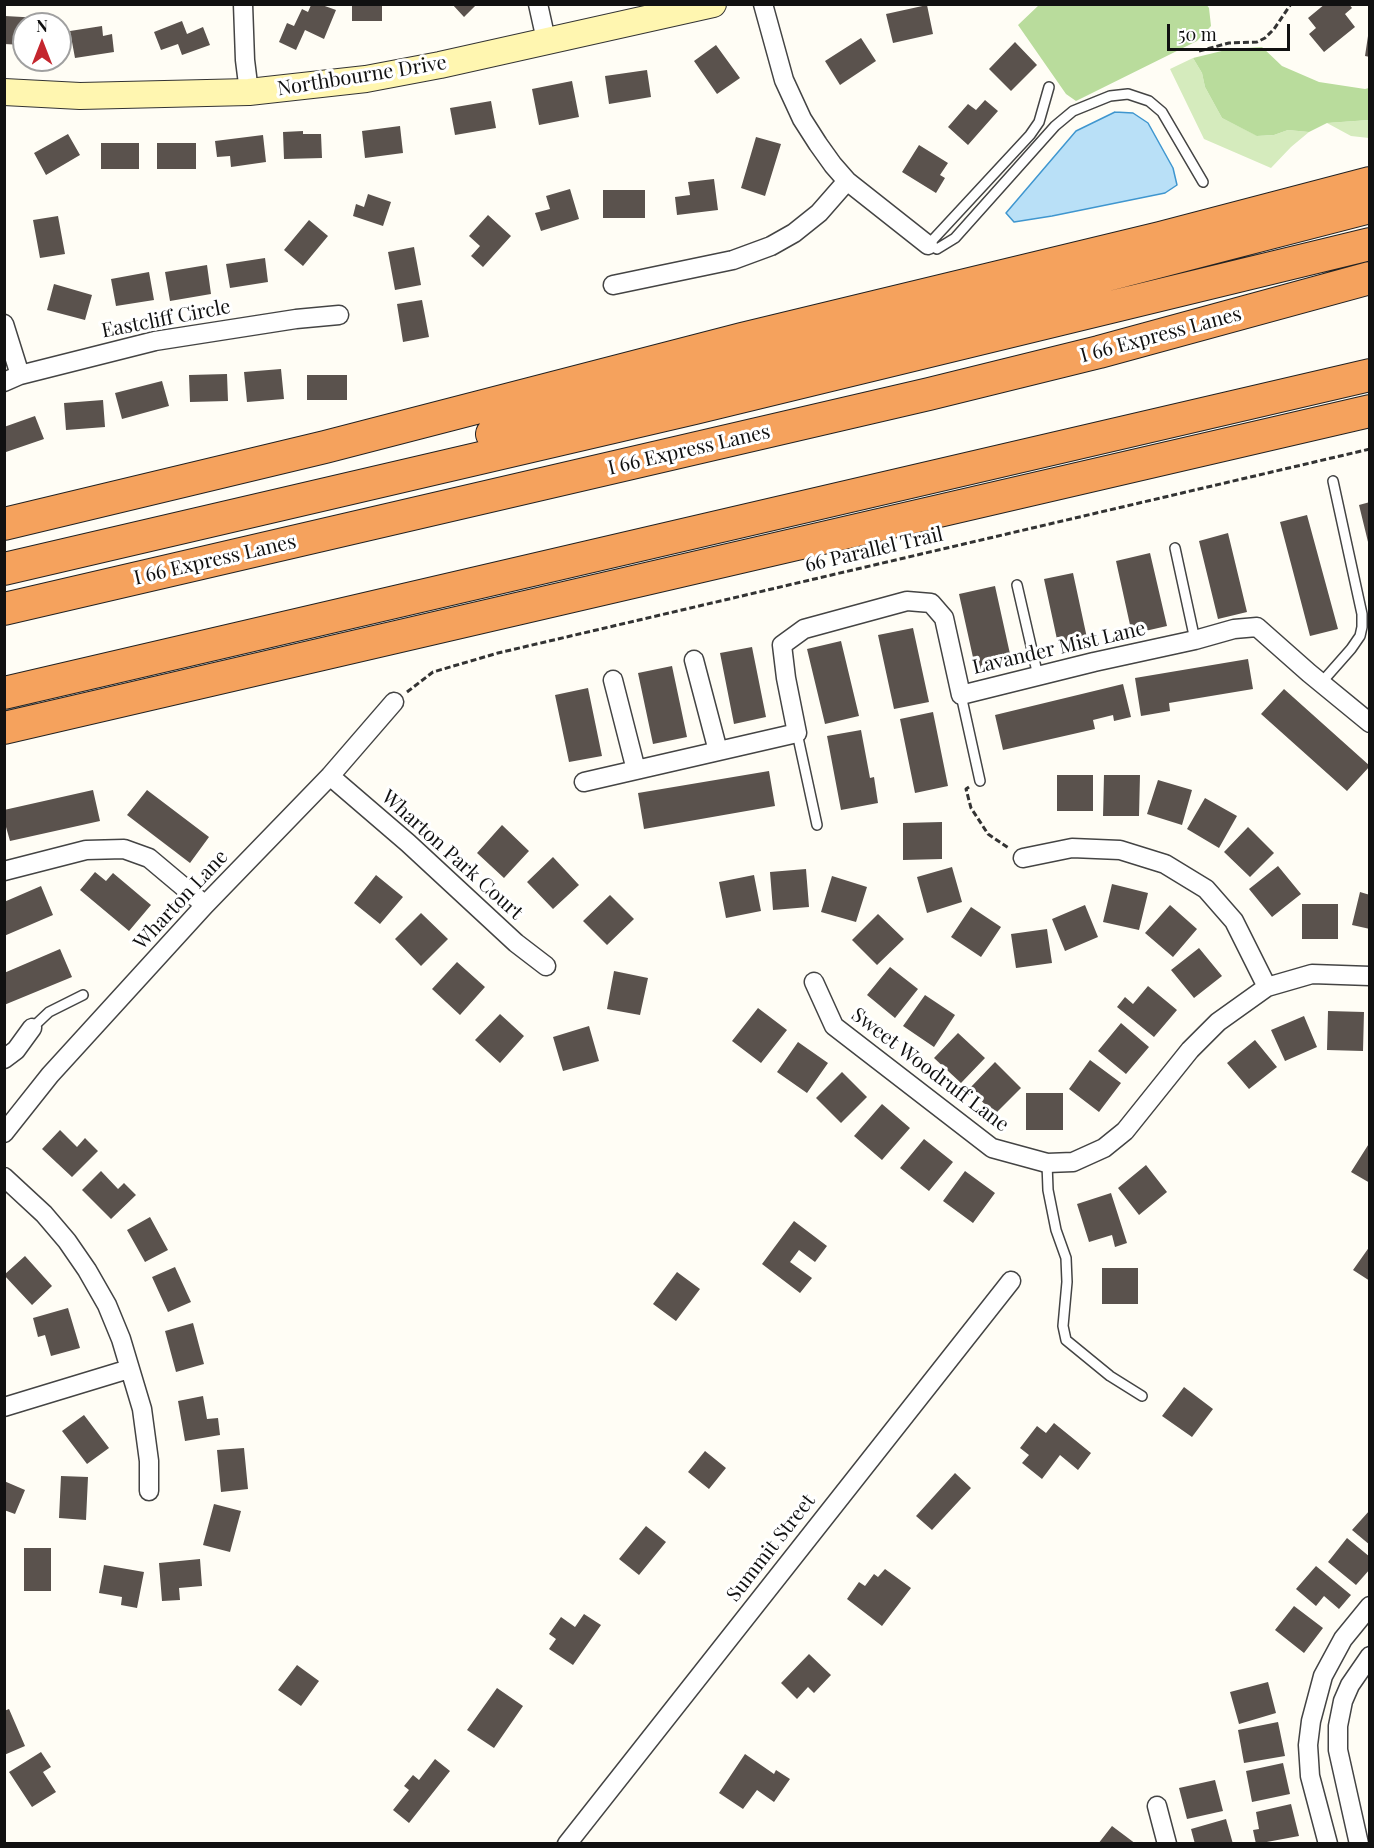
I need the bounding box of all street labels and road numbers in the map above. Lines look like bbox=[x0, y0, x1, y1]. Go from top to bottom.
street label: Northbourne Drive bbox=[276, 51, 448, 101]
street label: Eastcliff Circle bbox=[99, 295, 233, 343]
street label: I 66 Express Lanes bbox=[1078, 302, 1244, 368]
street label: I 66 Express Lanes bbox=[606, 420, 772, 480]
street label: 66 Parallel Trail bbox=[803, 522, 945, 578]
street label: I 66 Express Lanes bbox=[132, 530, 298, 590]
street label: Lavander Mist Lane bbox=[970, 616, 1148, 680]
street label: Wharton Park Court bbox=[376, 785, 528, 925]
street label: Wharton Lane bbox=[129, 845, 233, 955]
street label: Sweet Woodruff Lane bbox=[847, 1003, 1013, 1137]
street label: Summit Street bbox=[722, 1490, 820, 1606]

